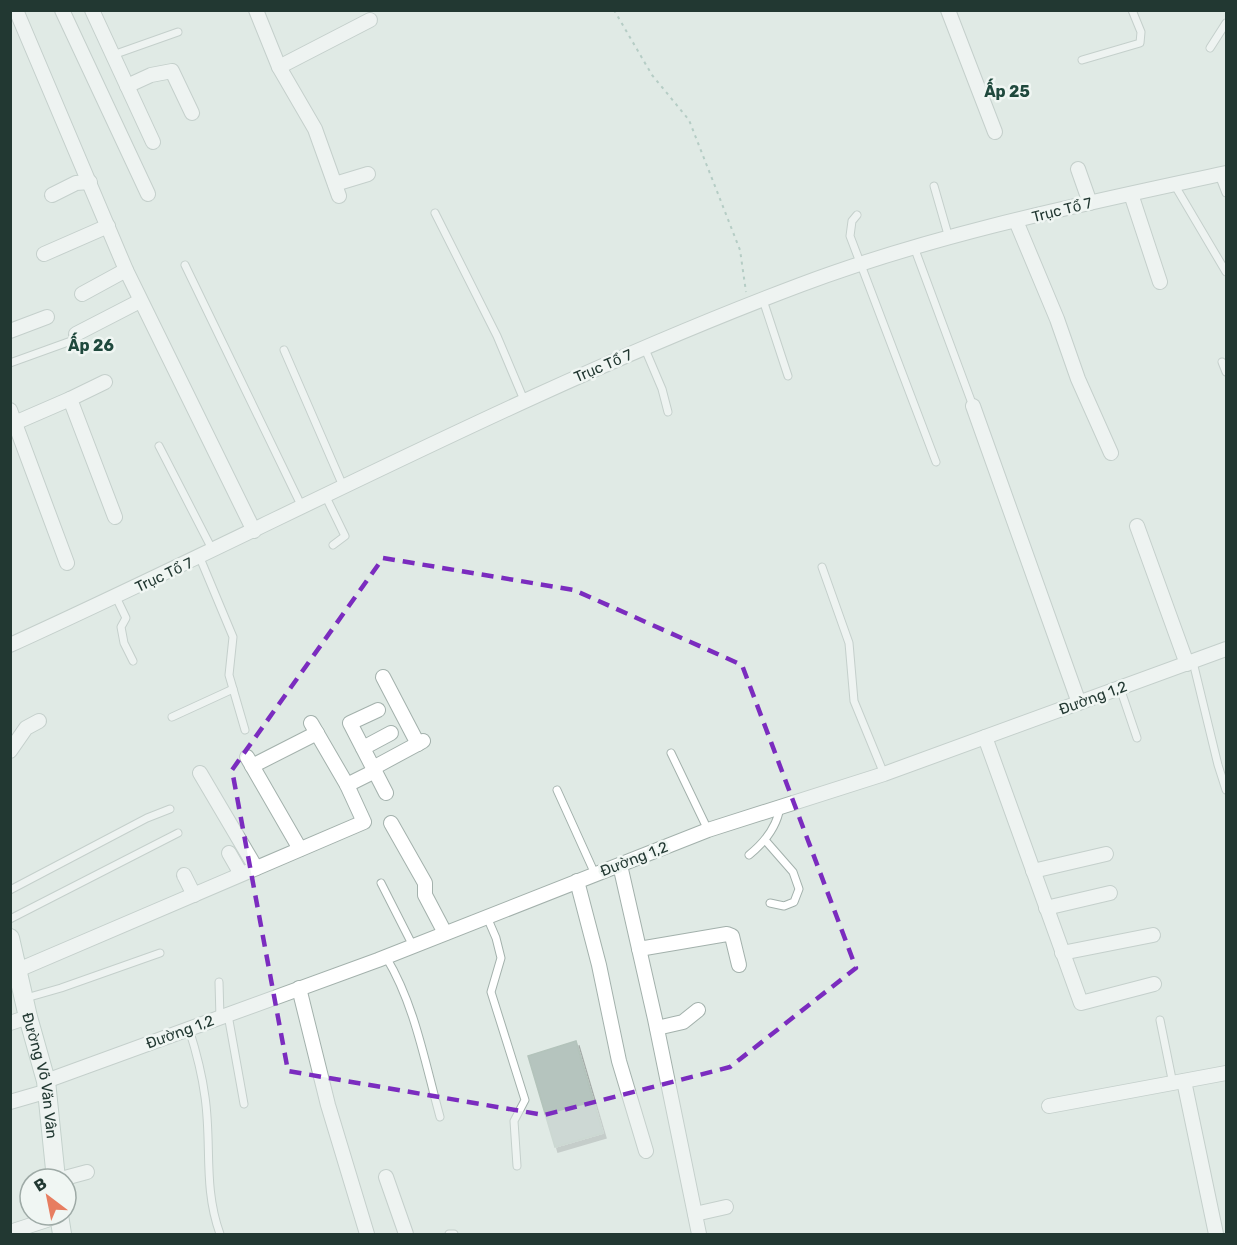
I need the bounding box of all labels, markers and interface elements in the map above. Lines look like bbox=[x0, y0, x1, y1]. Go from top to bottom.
district label: Ấp 25 bbox=[984, 78, 1030, 101]
street label: Trục Tổ 7 bbox=[1030, 194, 1094, 226]
district label: Ấp 26 bbox=[68, 332, 114, 355]
street label: Trục Tổ 7 bbox=[571, 346, 635, 386]
street label: Trục Tổ 7 bbox=[132, 554, 196, 596]
street label: Đường 1,2 bbox=[1057, 677, 1130, 719]
street label: Đường 1,2 bbox=[598, 838, 671, 880]
street label: Đường Võ Văn Vân bbox=[18, 1010, 61, 1139]
street label: Đường 1,2 bbox=[144, 1011, 217, 1053]
north arrow bbox=[18, 1167, 78, 1227]
text: B bbox=[31, 1174, 50, 1196]

